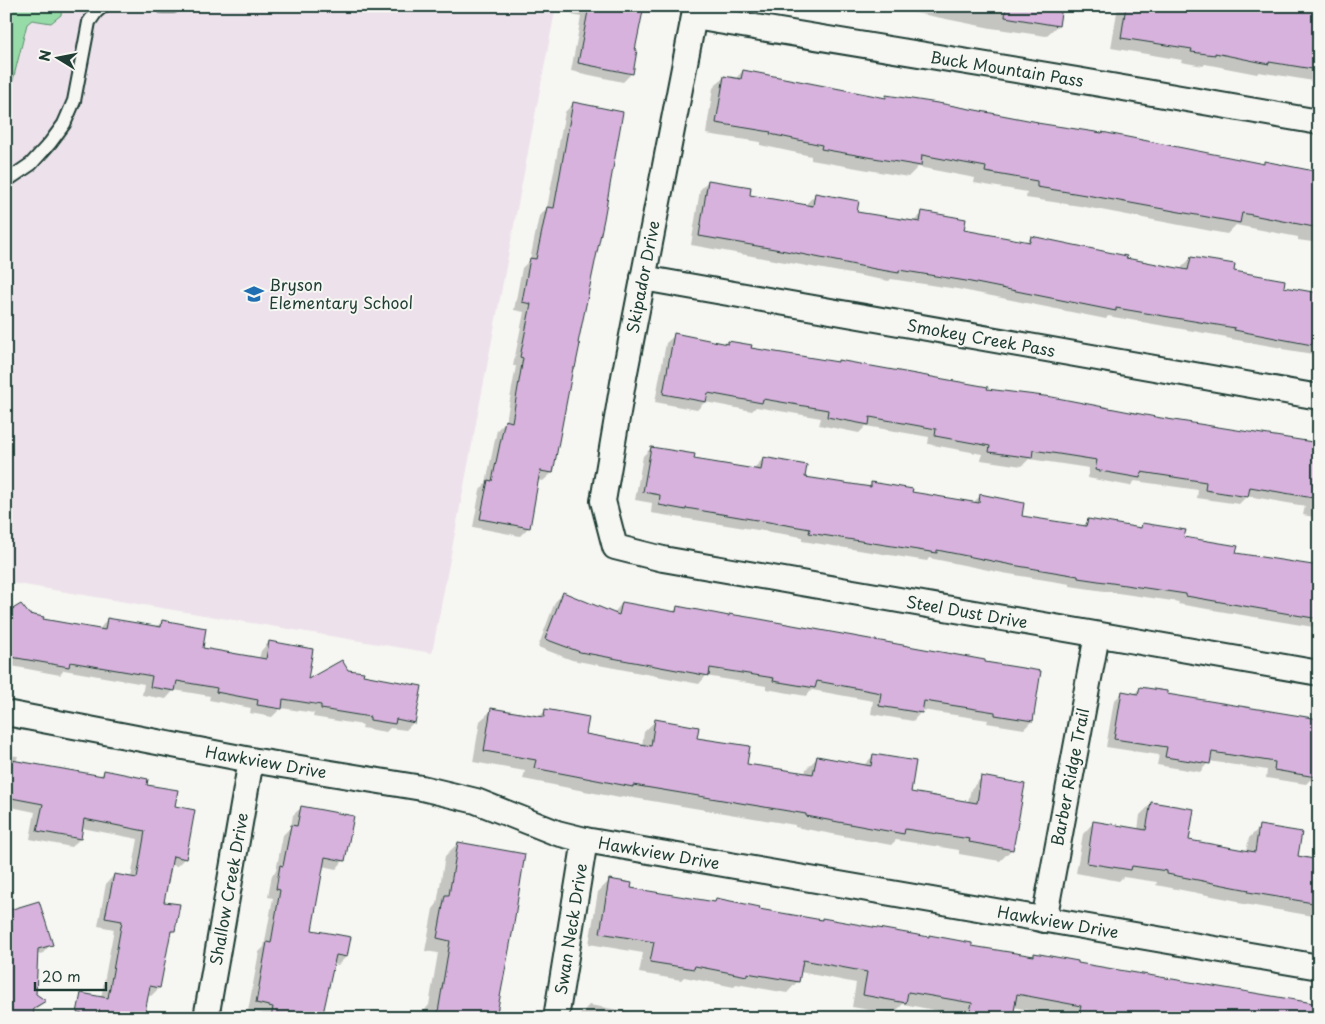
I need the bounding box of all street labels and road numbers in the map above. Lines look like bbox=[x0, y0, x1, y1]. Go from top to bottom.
street label: Buck Mountain Pass bbox=[929, 44, 1085, 92]
street label: Skipador Drive bbox=[619, 218, 665, 335]
street label: Smokey Creek Pass bbox=[905, 312, 1057, 362]
street label: Steel Dust Drive bbox=[905, 589, 1030, 633]
street label: Barber Ridge Trail bbox=[1044, 706, 1094, 848]
street label: Hawkview Drive bbox=[204, 739, 329, 783]
street label: Shallow Creek Drive bbox=[203, 811, 253, 967]
street label: Hawkview Drive bbox=[597, 830, 722, 874]
street label: Swan Neck Drive bbox=[548, 861, 592, 996]
street label: Hawkview Drive bbox=[996, 899, 1121, 943]

